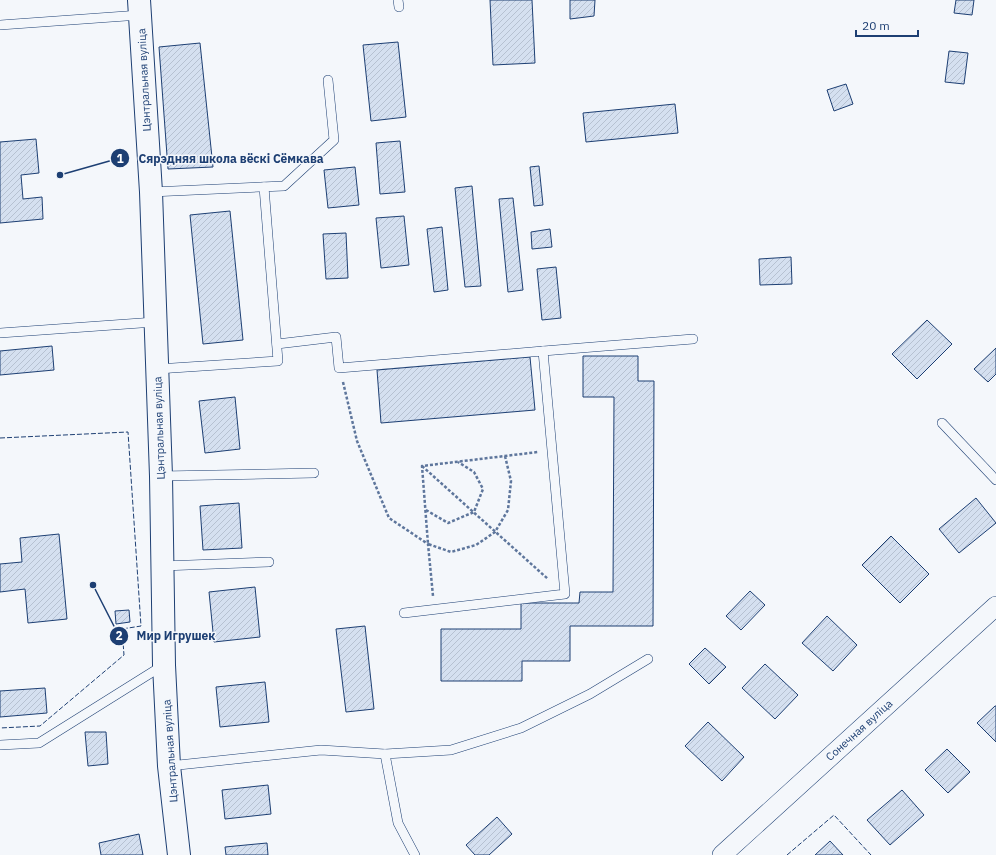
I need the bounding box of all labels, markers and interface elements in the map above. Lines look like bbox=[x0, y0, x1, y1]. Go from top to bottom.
scale bar bbox=[856, 12, 918, 38]
text: 20 m bbox=[862, 18, 890, 33]
street label: Цэнтральная вуліца bbox=[134, 28, 154, 132]
callout: Сярэдняя школа вёскі Сёмкава bbox=[110, 146, 332, 170]
text: 1 bbox=[116, 151, 124, 166]
text: Сярэдняя школа вёскі Сёмкава bbox=[138, 151, 324, 166]
street label: Цэнтральная вуліца bbox=[150, 376, 168, 480]
callout: Мир Игрушек bbox=[109, 624, 224, 648]
text: 2 bbox=[115, 628, 123, 643]
text: Мир Игрушек bbox=[137, 628, 215, 643]
street label: Сонечная вуліца bbox=[823, 696, 895, 764]
street label: Цэнтральная вуліца bbox=[159, 699, 181, 803]

